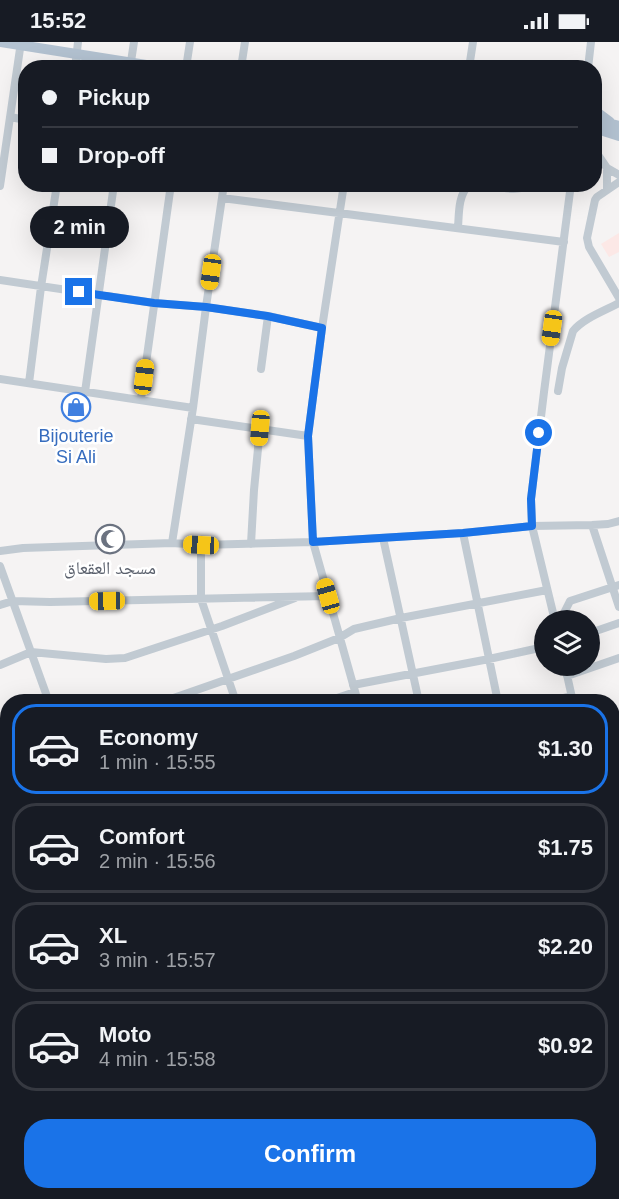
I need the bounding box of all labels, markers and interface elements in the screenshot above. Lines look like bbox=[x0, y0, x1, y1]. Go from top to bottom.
text: 15:52 bbox=[30, 8, 86, 33]
text: Pickup bbox=[78, 85, 150, 110]
text: Drop-off bbox=[78, 143, 165, 168]
callout: 2 min bbox=[29, 205, 128, 247]
text: 2 min bbox=[53, 216, 106, 238]
car bbox=[200, 253, 222, 291]
route end bbox=[65, 278, 92, 305]
car bbox=[541, 309, 563, 347]
car bbox=[133, 358, 155, 396]
shop icon: Bijouterie Si Ali bbox=[60, 391, 92, 423]
car bbox=[249, 409, 271, 447]
route start bbox=[525, 419, 552, 446]
place label: Bijouterie Si Ali bbox=[38, 426, 114, 467]
mosque icon: مسجد العقعاق bbox=[94, 523, 126, 555]
car bbox=[183, 535, 219, 555]
place label: مسجد العقعاق bbox=[64, 558, 156, 579]
car bbox=[314, 576, 342, 616]
car bbox=[89, 592, 125, 610]
map controls bbox=[534, 610, 600, 676]
button: layers bbox=[534, 610, 600, 676]
icon: car bbox=[27, 722, 81, 776]
text: Economy bbox=[99, 725, 198, 750]
text: $1.30 bbox=[538, 736, 593, 761]
text: 1 min · 15:55 bbox=[99, 751, 216, 773]
icon: car bbox=[27, 821, 81, 875]
text: Comfort bbox=[99, 824, 185, 849]
text: $1.75 bbox=[538, 835, 593, 860]
text: 2 min · 15:56 bbox=[99, 850, 216, 872]
icon: car bbox=[27, 920, 81, 974]
text: XL bbox=[99, 923, 127, 948]
text: $2.20 bbox=[538, 934, 593, 959]
text: 3 min · 15:57 bbox=[99, 949, 216, 971]
icon: car bbox=[27, 1019, 81, 1073]
text: Moto bbox=[99, 1022, 152, 1047]
text: $0.92 bbox=[538, 1033, 593, 1058]
text: 4 min · 15:58 bbox=[99, 1048, 216, 1070]
button: Confirm bbox=[24, 1119, 596, 1188]

